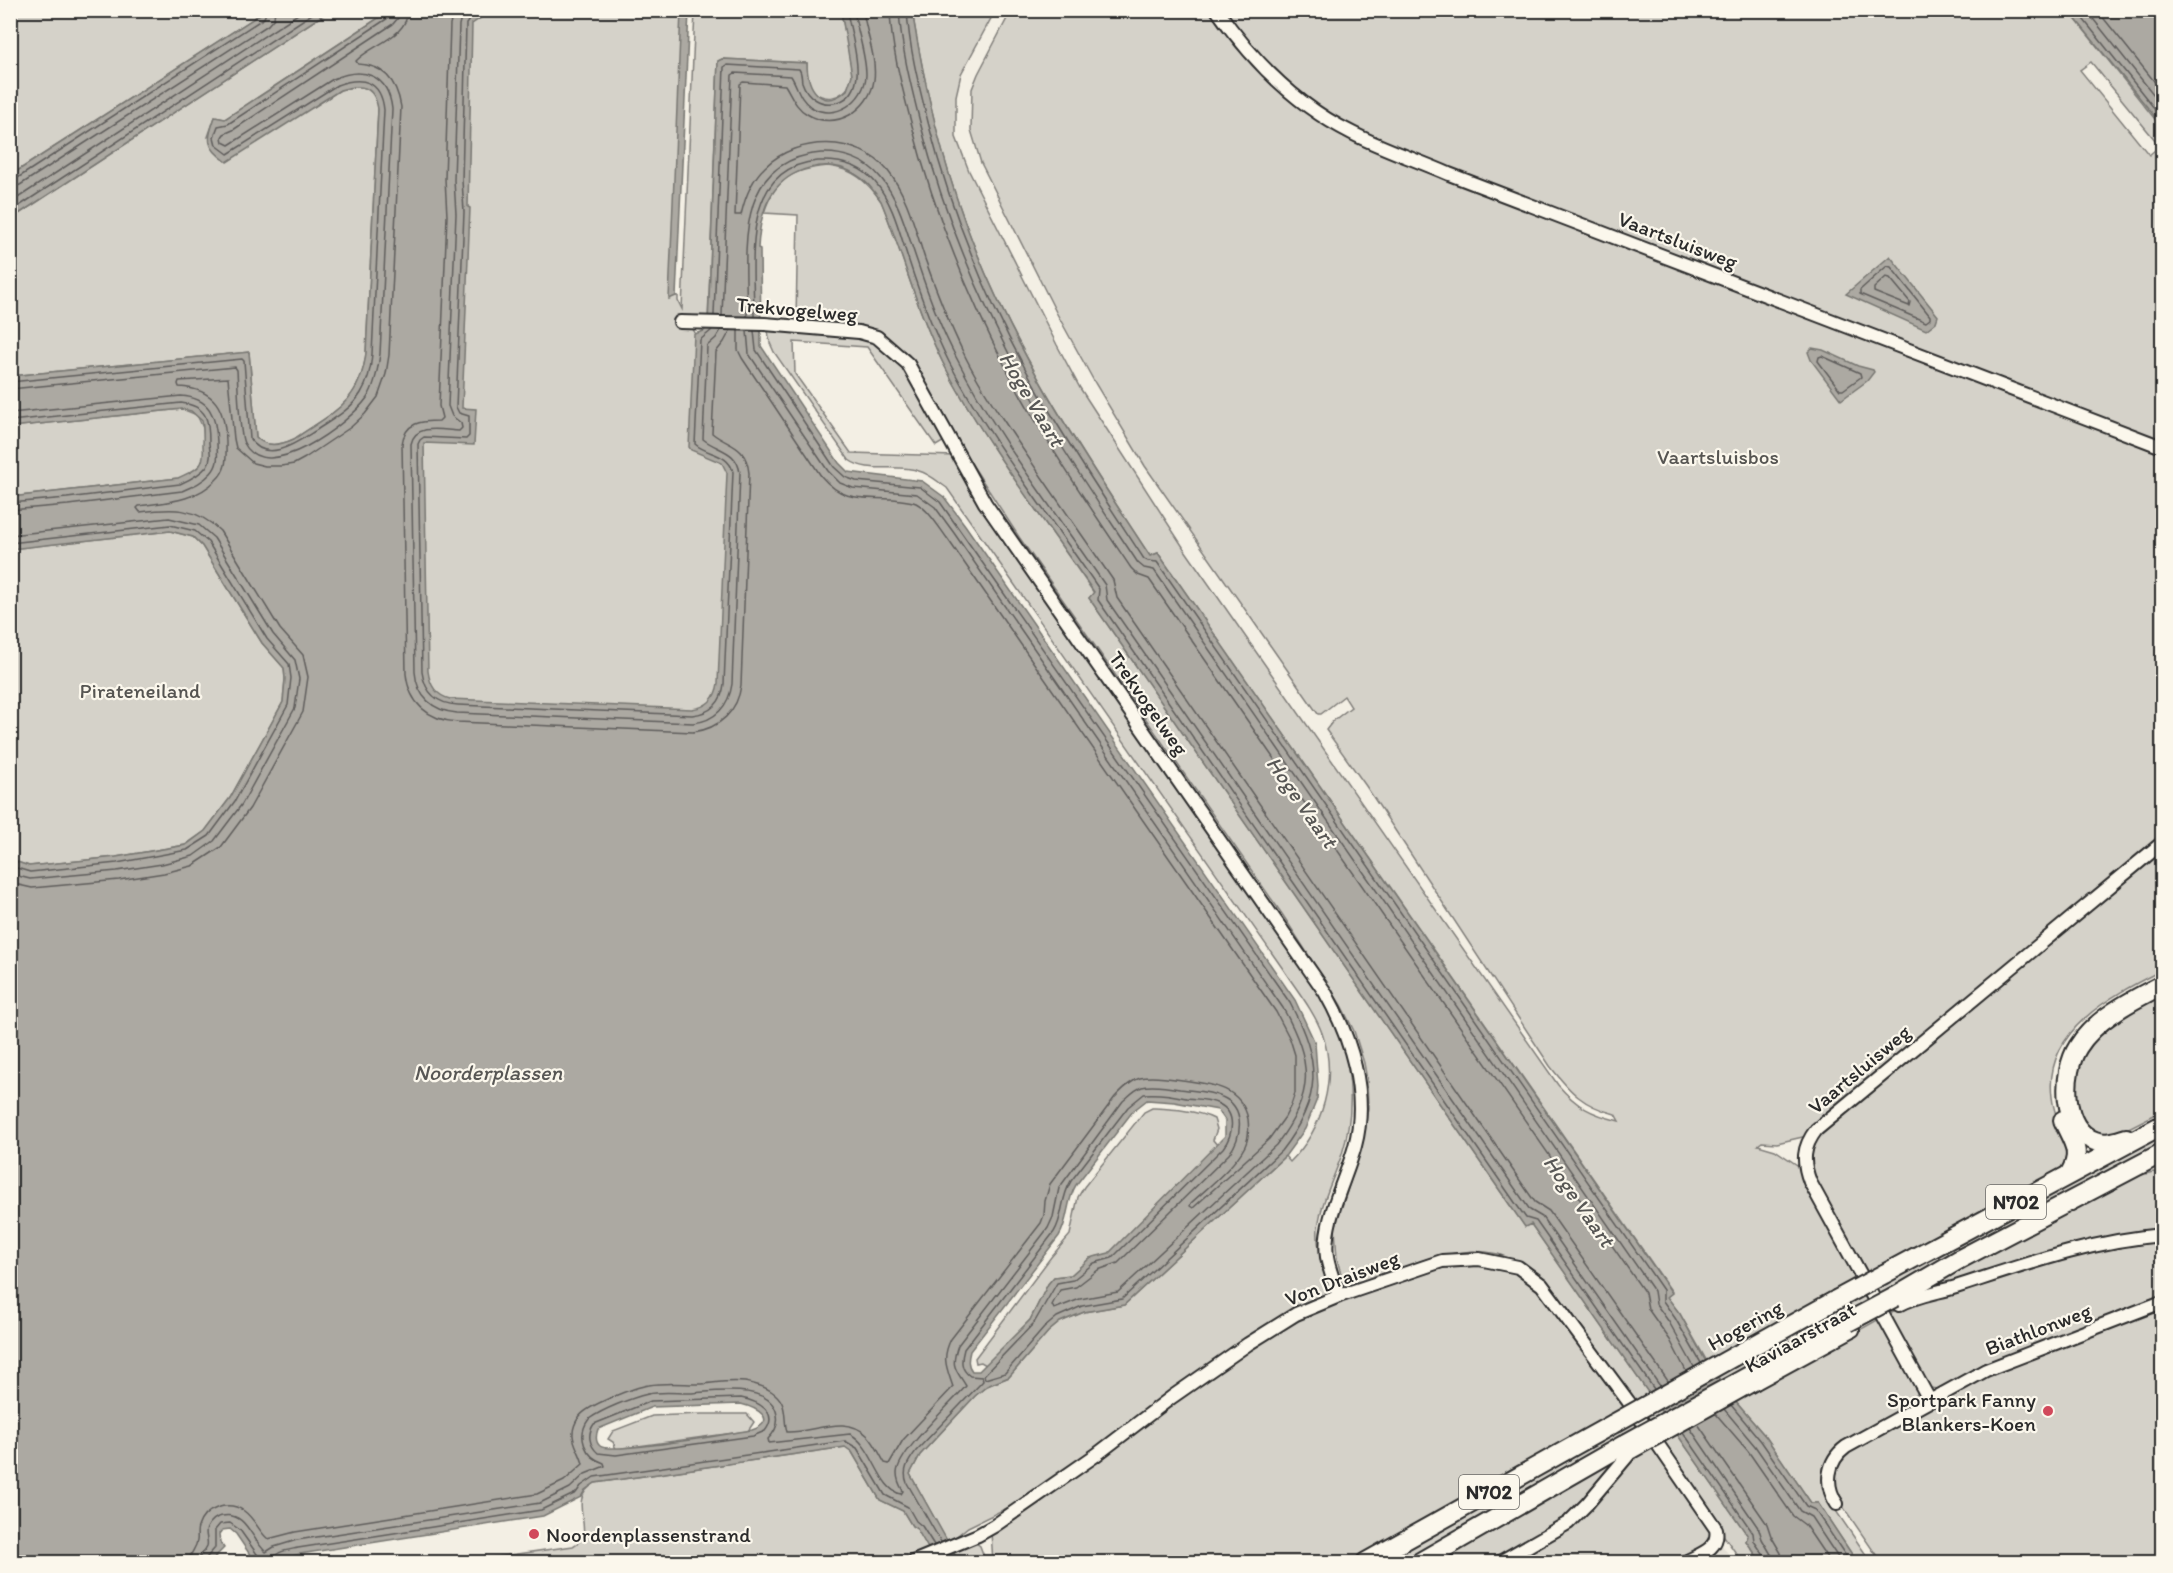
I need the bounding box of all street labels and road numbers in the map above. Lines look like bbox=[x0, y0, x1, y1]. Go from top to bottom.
street label: Vaartsluisweg bbox=[1615, 206, 1741, 274]
street label: Trekvogelweg bbox=[735, 291, 859, 327]
street label: Trekvogelweg bbox=[1104, 646, 1194, 760]
street label: Vaartsluisweg bbox=[1803, 1019, 1915, 1119]
road number: N702 bbox=[1986, 1185, 2046, 1219]
street label: Von Draisweg bbox=[1281, 1245, 1403, 1311]
street label: Hogering bbox=[1703, 1294, 1787, 1356]
street label: Kaviaarstraat bbox=[1740, 1296, 1860, 1378]
street label: Biathlonweg bbox=[1981, 1297, 2095, 1361]
road number: N702 bbox=[1459, 1475, 1519, 1509]

